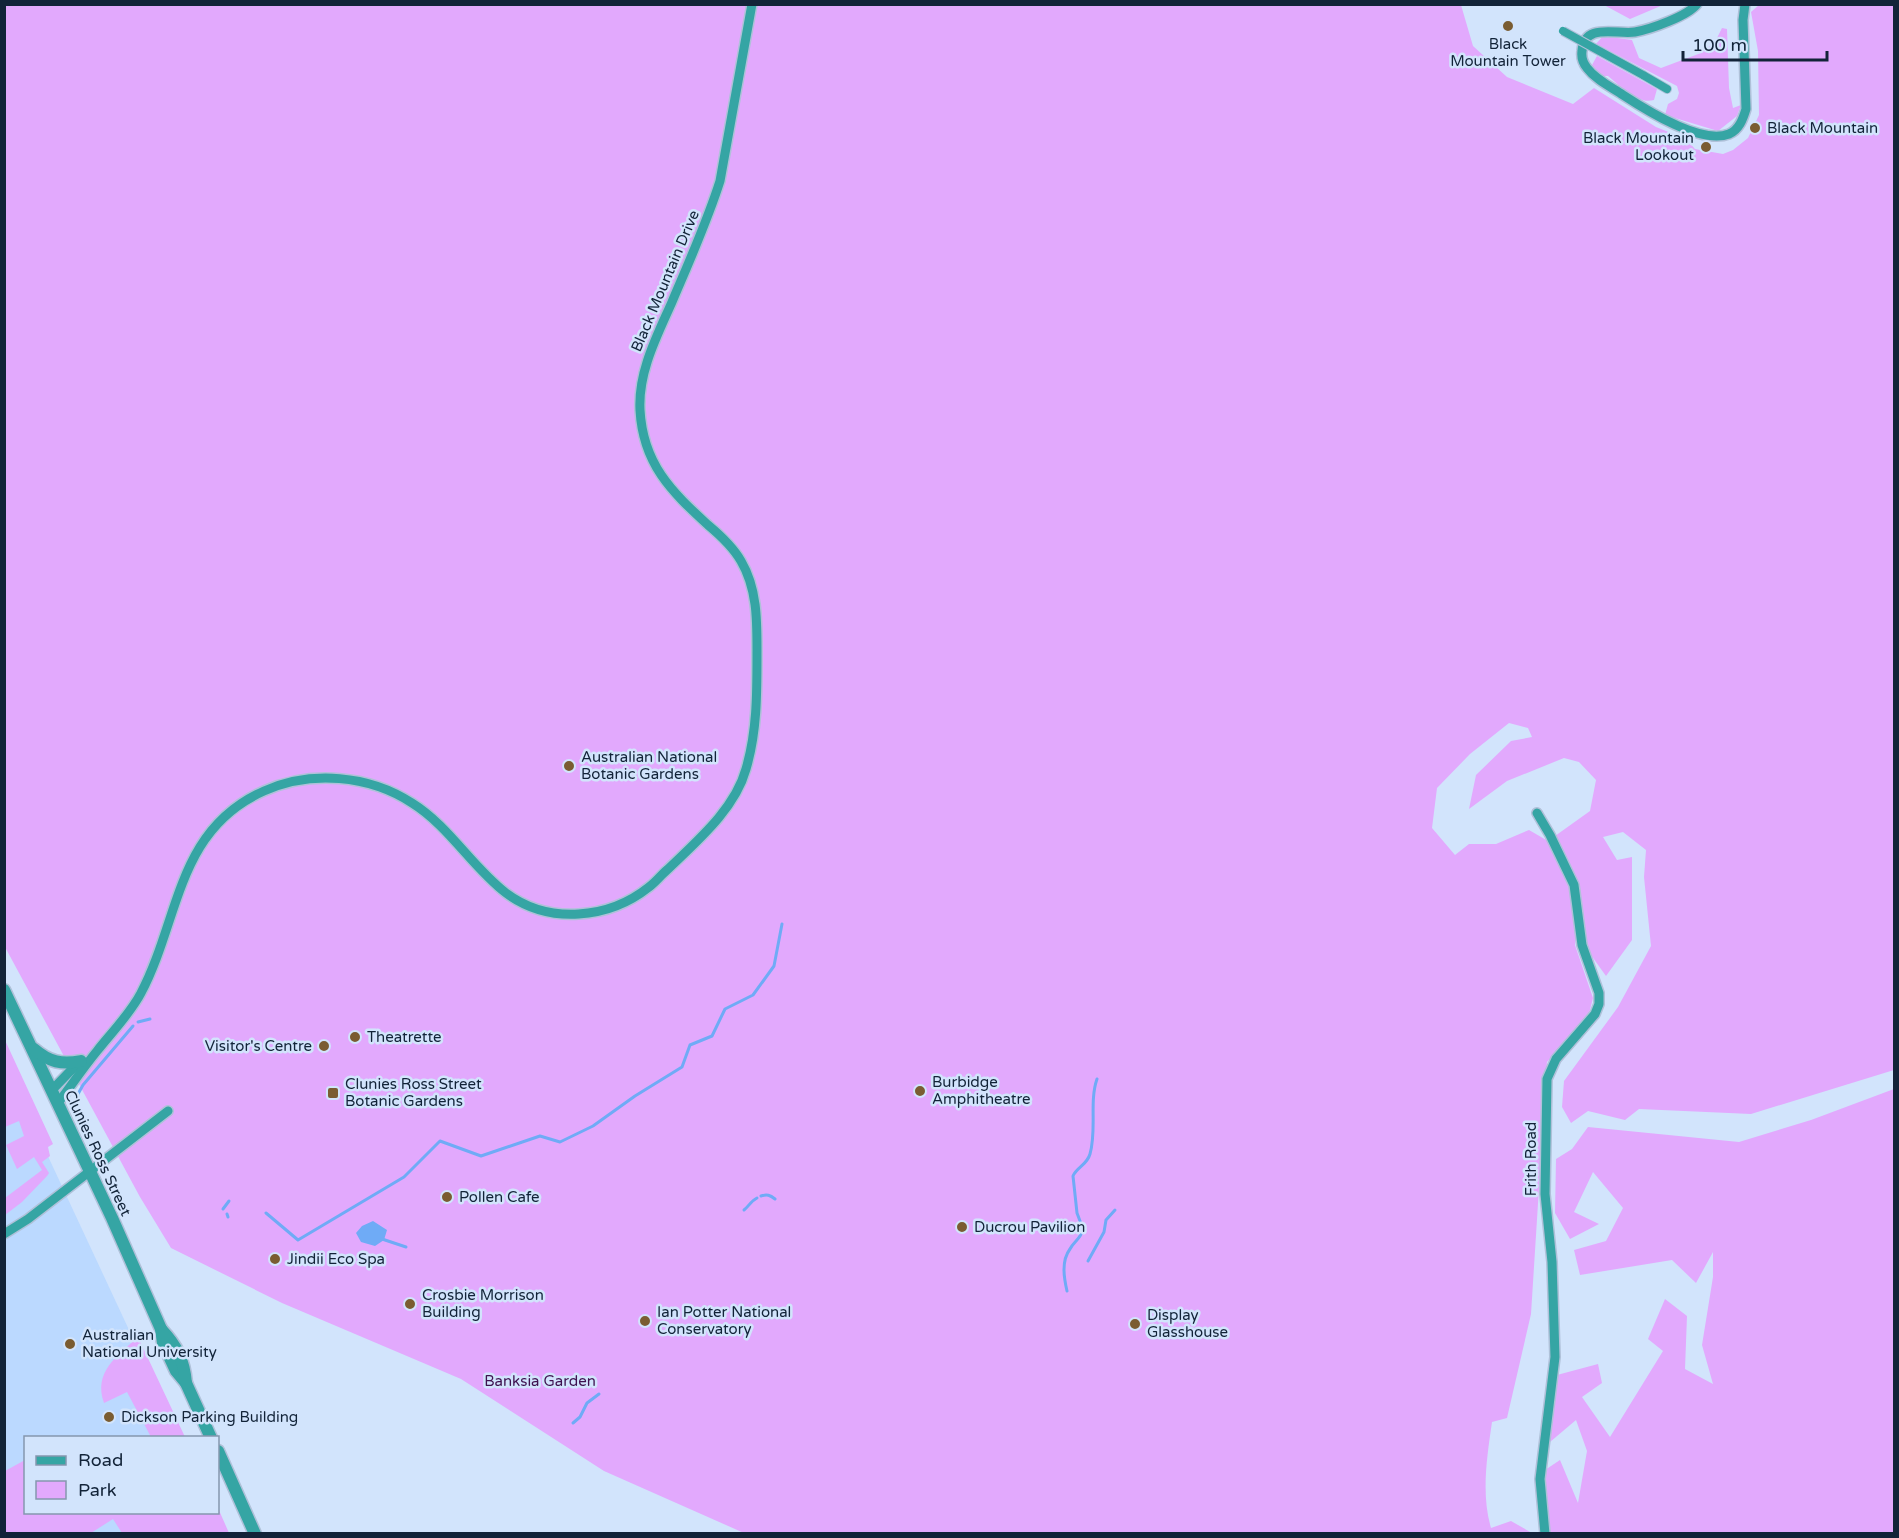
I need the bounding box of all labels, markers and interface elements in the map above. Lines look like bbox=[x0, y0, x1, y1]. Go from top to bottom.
marker: Black Mountain Tower bbox=[1501, 19, 1515, 33]
scale bar bbox=[1683, 24, 1827, 62]
text: 100 m bbox=[1692, 34, 1747, 56]
place label: Black Mountain Tower bbox=[1450, 35, 1566, 70]
place label: Black Mountain bbox=[1767, 119, 1878, 137]
marker: Black Mountain bbox=[1748, 121, 1762, 135]
place label: Black Mountain Lookout bbox=[1583, 129, 1694, 164]
marker: Black Mountain Lookout bbox=[1699, 140, 1713, 154]
street label: Black Mountain Drive bbox=[627, 208, 703, 354]
place label: Australian National Botanic Gardens bbox=[581, 748, 717, 783]
marker: Australian National Botanic Gardens bbox=[562, 759, 576, 773]
place label: Theatrette bbox=[367, 1028, 442, 1046]
marker: Theatrette bbox=[348, 1030, 362, 1044]
place label: Visitor's Centre bbox=[205, 1037, 312, 1055]
marker: Visitor's Centre bbox=[317, 1039, 331, 1053]
place label: Burbidge Amphitheatre bbox=[932, 1073, 1031, 1108]
place label: Clunies Ross Street Botanic Gardens bbox=[345, 1075, 482, 1110]
marker: Burbidge Amphitheatre bbox=[913, 1084, 927, 1098]
marker: Clunies Ross Street Botanic Gardens bbox=[326, 1086, 340, 1100]
street label: Clunies Ross Street bbox=[61, 1087, 135, 1219]
street label: Frith Road bbox=[1522, 1122, 1540, 1196]
place label: Pollen Cafe bbox=[459, 1188, 539, 1206]
marker: Pollen Cafe bbox=[440, 1190, 454, 1204]
place label: Ducrou Pavilion bbox=[974, 1218, 1085, 1236]
marker: Ducrou Pavilion bbox=[955, 1220, 969, 1234]
place label: Jindii Eco Spa bbox=[287, 1250, 385, 1268]
marker: Jindii Eco Spa bbox=[268, 1252, 282, 1266]
place label: Crosbie Morrison Building bbox=[422, 1286, 544, 1321]
marker: Crosbie Morrison Building bbox=[403, 1297, 417, 1311]
place label: Ian Potter National Conservatory bbox=[657, 1303, 791, 1338]
place label: Display Glasshouse bbox=[1147, 1306, 1228, 1341]
marker: Ian Potter National Conservatory bbox=[638, 1314, 652, 1328]
marker: Display Glasshouse bbox=[1128, 1317, 1142, 1331]
place label: Australian National University bbox=[82, 1326, 217, 1361]
marker: Australian National University bbox=[63, 1337, 77, 1351]
park label: Banksia Garden bbox=[484, 1372, 596, 1390]
place label: Dickson Parking Building bbox=[121, 1408, 298, 1426]
marker: Dickson Parking Building bbox=[102, 1410, 116, 1424]
legend bbox=[24, 1436, 219, 1514]
text: Road bbox=[78, 1449, 123, 1471]
text: Park bbox=[78, 1479, 117, 1501]

